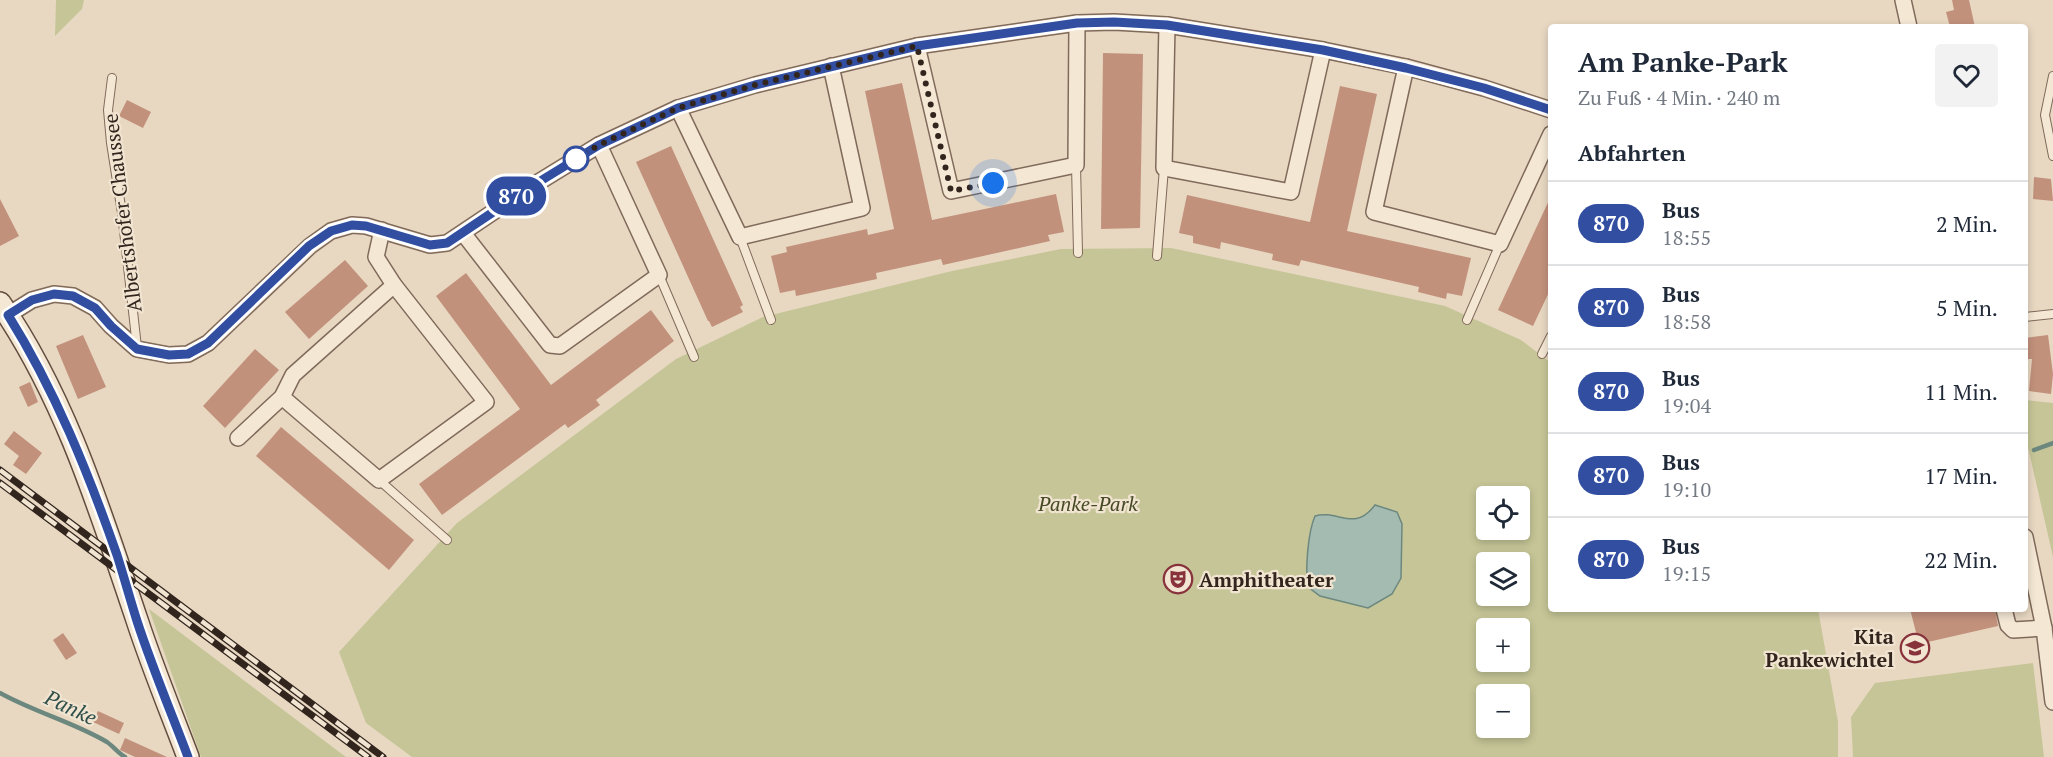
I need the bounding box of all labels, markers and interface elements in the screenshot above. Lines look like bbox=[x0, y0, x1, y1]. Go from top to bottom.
text: Am Panke-Park bbox=[1578, 43, 1788, 80]
button: heart bbox=[1935, 44, 1998, 107]
text: Zu Fuß · 4 Min. · 240 m bbox=[1578, 84, 1780, 111]
street label: Albertshofer Chaussee bbox=[96, 112, 148, 314]
text: Abfahrten bbox=[1578, 138, 1686, 167]
unlabelled marker bbox=[563, 146, 589, 172]
your location bbox=[978, 168, 1008, 198]
line badge: 870 bbox=[482, 176, 550, 216]
text: 870 bbox=[498, 182, 534, 210]
text: Bus bbox=[1662, 195, 1700, 224]
text: 870 bbox=[1593, 209, 1629, 237]
text: 2 Min. bbox=[1936, 209, 1998, 238]
text: 18:55 bbox=[1662, 224, 1711, 251]
text: Bus bbox=[1662, 279, 1700, 308]
text: 870 bbox=[1593, 293, 1629, 321]
text: 5 Min. bbox=[1936, 293, 1998, 322]
text: 18:58 bbox=[1662, 308, 1711, 335]
text: Bus bbox=[1662, 363, 1700, 392]
text: 870 bbox=[1593, 377, 1629, 405]
text: 11 Min. bbox=[1924, 377, 1998, 406]
text: 19:04 bbox=[1662, 392, 1711, 419]
text: Bus bbox=[1662, 447, 1700, 476]
text: 870 bbox=[1593, 461, 1629, 489]
text: 17 Min. bbox=[1924, 461, 1998, 490]
text: 19:10 bbox=[1662, 476, 1711, 503]
map controls bbox=[1476, 486, 1530, 738]
button: locate bbox=[1476, 486, 1530, 540]
park label: Panke-Park bbox=[1037, 490, 1138, 517]
text: Bus bbox=[1662, 531, 1700, 560]
text: 870 bbox=[1593, 545, 1629, 573]
text: 22 Min. bbox=[1924, 545, 1998, 574]
button: layers bbox=[1476, 552, 1530, 606]
text: 19:15 bbox=[1662, 560, 1711, 587]
theatre icon: Amphitheater bbox=[1162, 563, 1194, 595]
place label: Amphitheater bbox=[1199, 566, 1334, 593]
button: + bbox=[1476, 618, 1530, 672]
place label: Kita Pankewichtel bbox=[1765, 623, 1894, 673]
school or university icon: Kita Pankewichtel bbox=[1899, 632, 1931, 664]
water label: Panke bbox=[40, 682, 102, 731]
button: − bbox=[1476, 684, 1530, 738]

